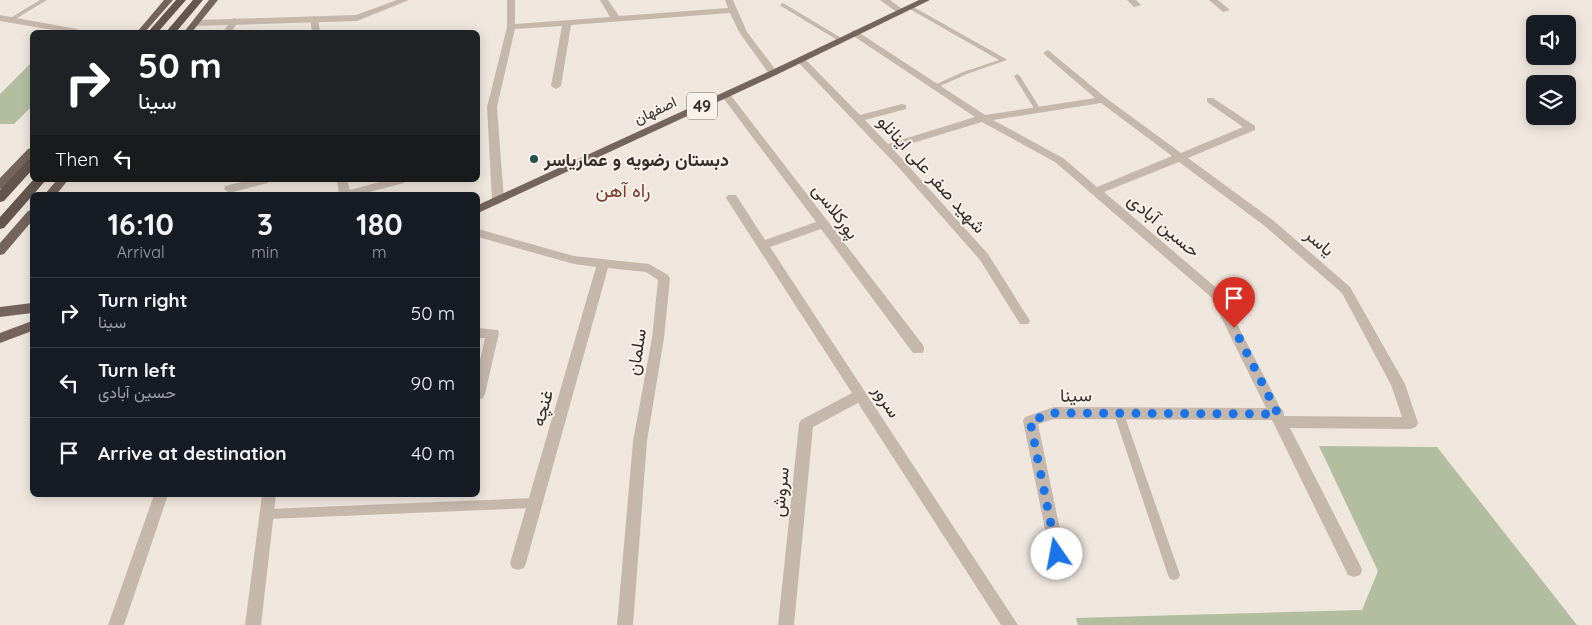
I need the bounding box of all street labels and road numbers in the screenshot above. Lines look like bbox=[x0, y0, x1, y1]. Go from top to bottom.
street label: اصفهان bbox=[631, 92, 679, 128]
road number: 49 bbox=[687, 92, 717, 120]
street label: شهید صفر علی اینانلو bbox=[873, 110, 991, 238]
street label: پورکلاسی bbox=[807, 179, 864, 244]
street label: حسین آبادی bbox=[1123, 188, 1205, 262]
street label: یاسر bbox=[1300, 222, 1339, 261]
street label: سلمان bbox=[621, 327, 651, 377]
street label: سرور bbox=[867, 379, 906, 422]
street label: سینا bbox=[1060, 383, 1092, 407]
street label: غنچه bbox=[526, 387, 559, 429]
street label: سروش bbox=[766, 466, 794, 518]

